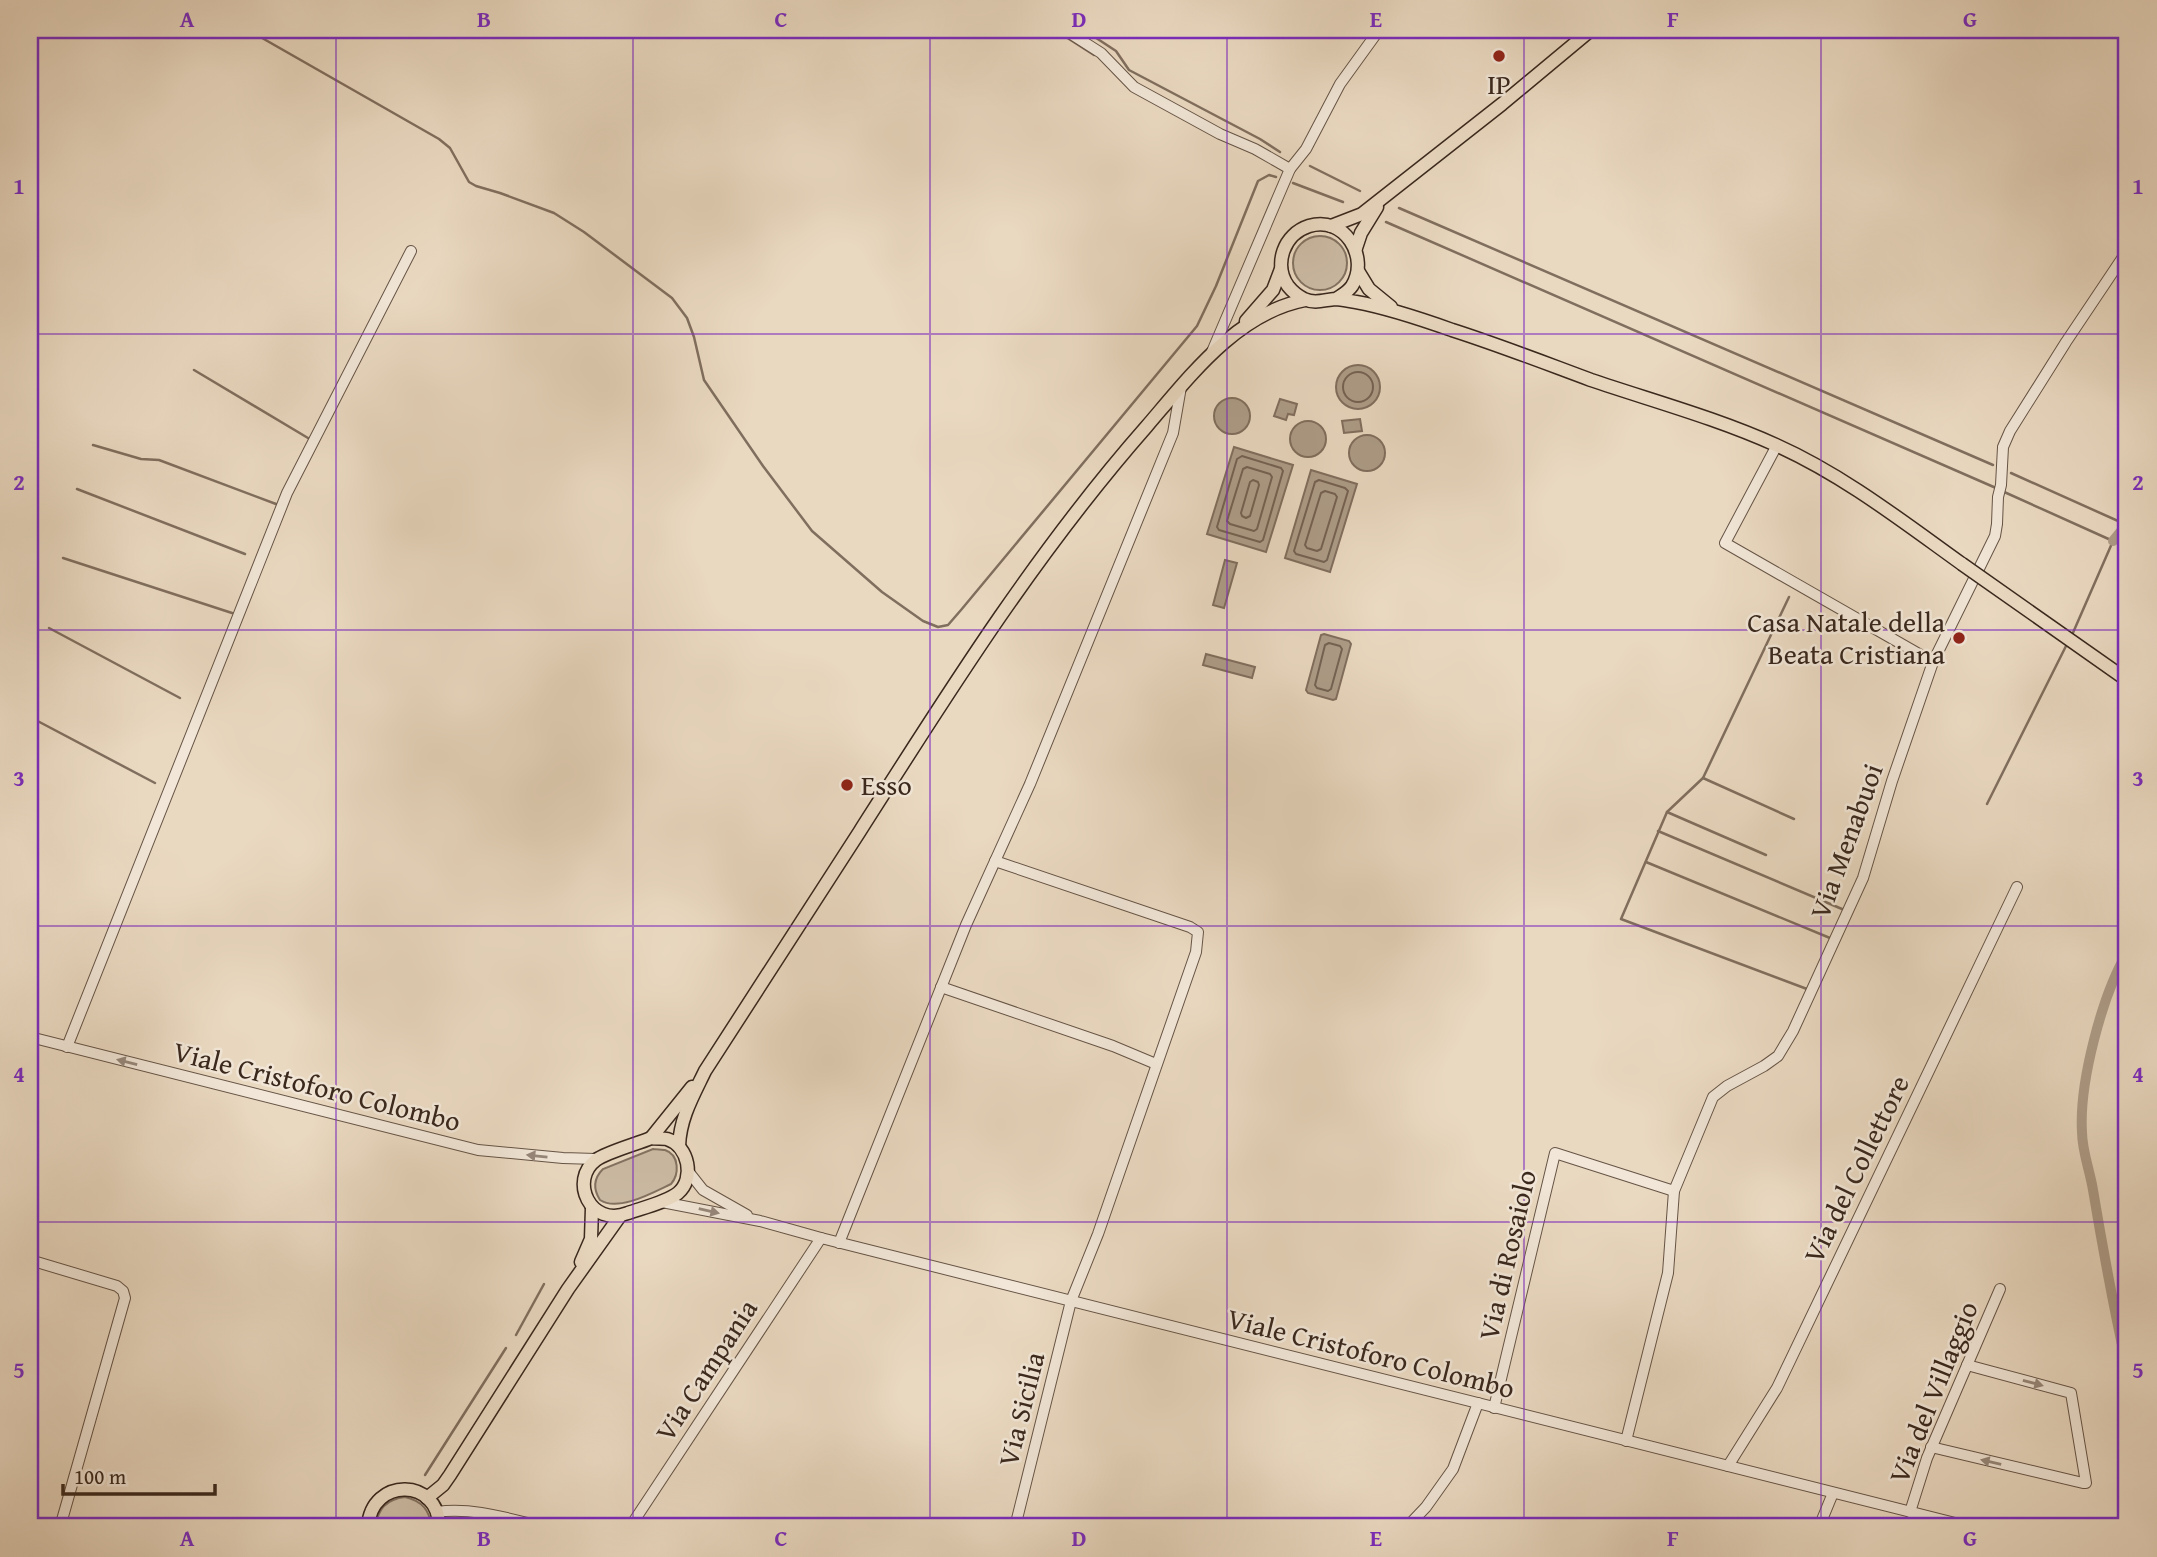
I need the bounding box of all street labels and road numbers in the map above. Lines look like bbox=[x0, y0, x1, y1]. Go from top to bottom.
street label: Via Menabuoi bbox=[1798, 757, 1893, 924]
street label: Viale Cristoforo Colombo bbox=[169, 1030, 465, 1141]
street label: Via del Collettore bbox=[1792, 1068, 1919, 1270]
street label: Via di Rosaiolo bbox=[1467, 1166, 1546, 1344]
street label: Via Campania bbox=[644, 1290, 767, 1449]
street label: Via del Villaggio bbox=[1877, 1295, 1988, 1489]
street label: Viale Cristoforo Colombo bbox=[1223, 1297, 1519, 1408]
street label: Via Sicilia bbox=[987, 1347, 1055, 1470]

